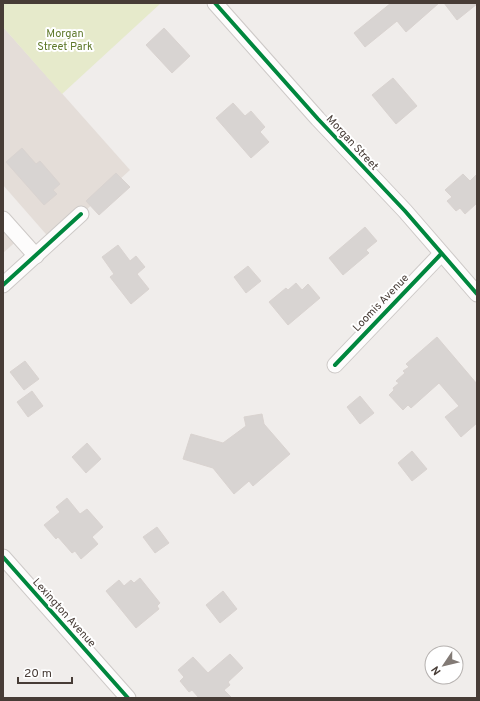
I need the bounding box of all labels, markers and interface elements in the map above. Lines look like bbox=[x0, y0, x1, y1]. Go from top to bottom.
park label: Morgan Street Park bbox=[37, 27, 93, 54]
street label: Morgan Street bbox=[323, 113, 381, 173]
street label: Loomis Avenue bbox=[350, 271, 412, 335]
street label: Lexington Avenue bbox=[29, 576, 99, 650]
north arrow bbox=[424, 645, 464, 685]
scale bar bbox=[18, 659, 72, 685]
text: N bbox=[429, 663, 445, 677]
text: 20 m bbox=[24, 666, 52, 682]

